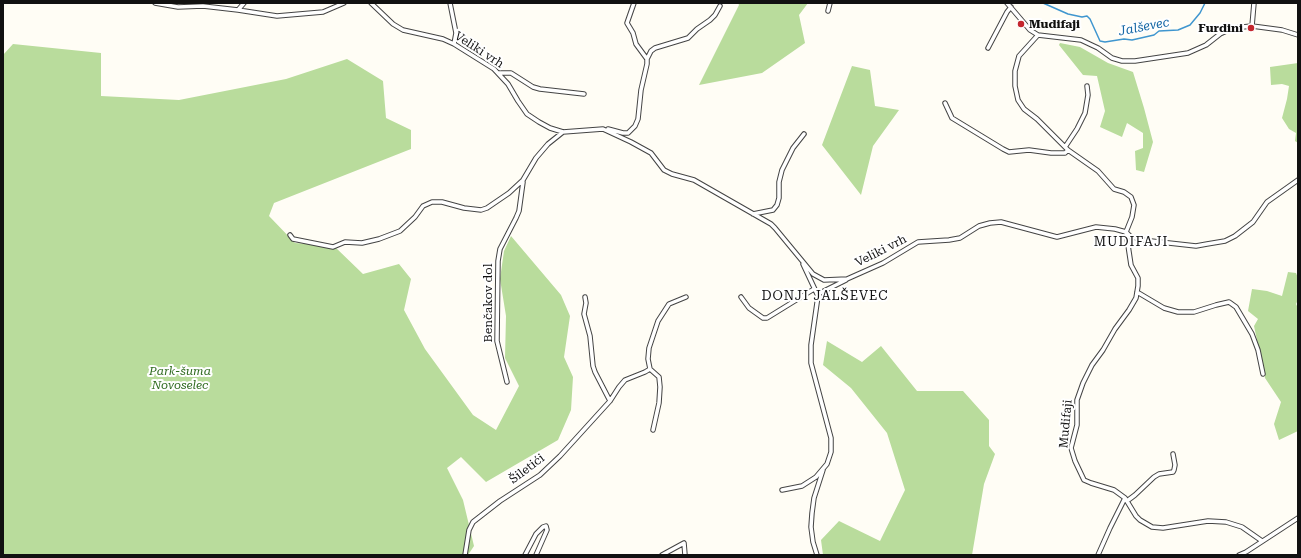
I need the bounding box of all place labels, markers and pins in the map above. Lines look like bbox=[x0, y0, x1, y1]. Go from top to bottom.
place label: Mudifaji bbox=[1029, 17, 1080, 31]
marker: Mudifaji bbox=[1016, 19, 1026, 29]
place label: Furdini bbox=[1198, 21, 1243, 35]
marker: Furdini bbox=[1246, 23, 1256, 33]

